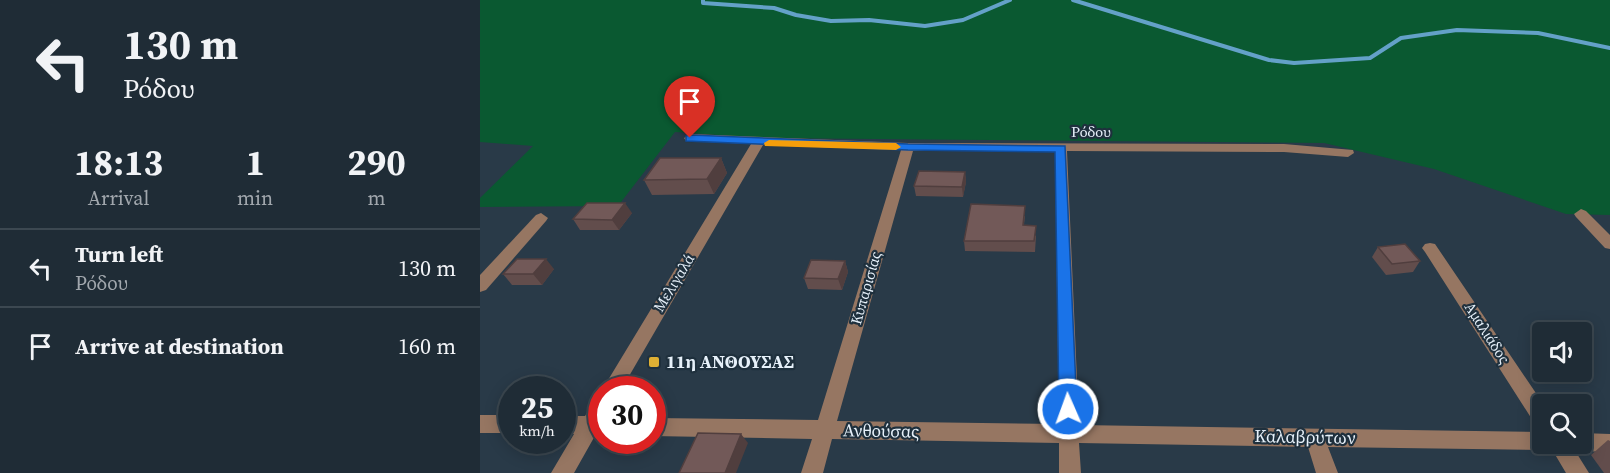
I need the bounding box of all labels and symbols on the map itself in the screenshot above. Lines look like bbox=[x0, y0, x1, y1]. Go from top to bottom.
pin bbox=[664, 76, 715, 138]
street label: Ρόδου bbox=[1071, 121, 1111, 142]
street label: Μελιγαλά bbox=[648, 249, 699, 316]
street label: Κυπαρισίας bbox=[845, 249, 886, 327]
street label: Αμαλιάδος bbox=[1460, 298, 1515, 368]
place label: 11η ΑΝΘΟΥΣΑΣ bbox=[666, 349, 794, 374]
marker: 11η ΑΝΘΟΥΣΑΣ bbox=[647, 355, 661, 369]
speed limit sign: 30 bbox=[588, 376, 666, 454]
position arrow bbox=[1036, 377, 1100, 441]
street label: Ανθούσας bbox=[843, 417, 919, 444]
street label: Καλαβρύτων bbox=[1254, 423, 1356, 450]

